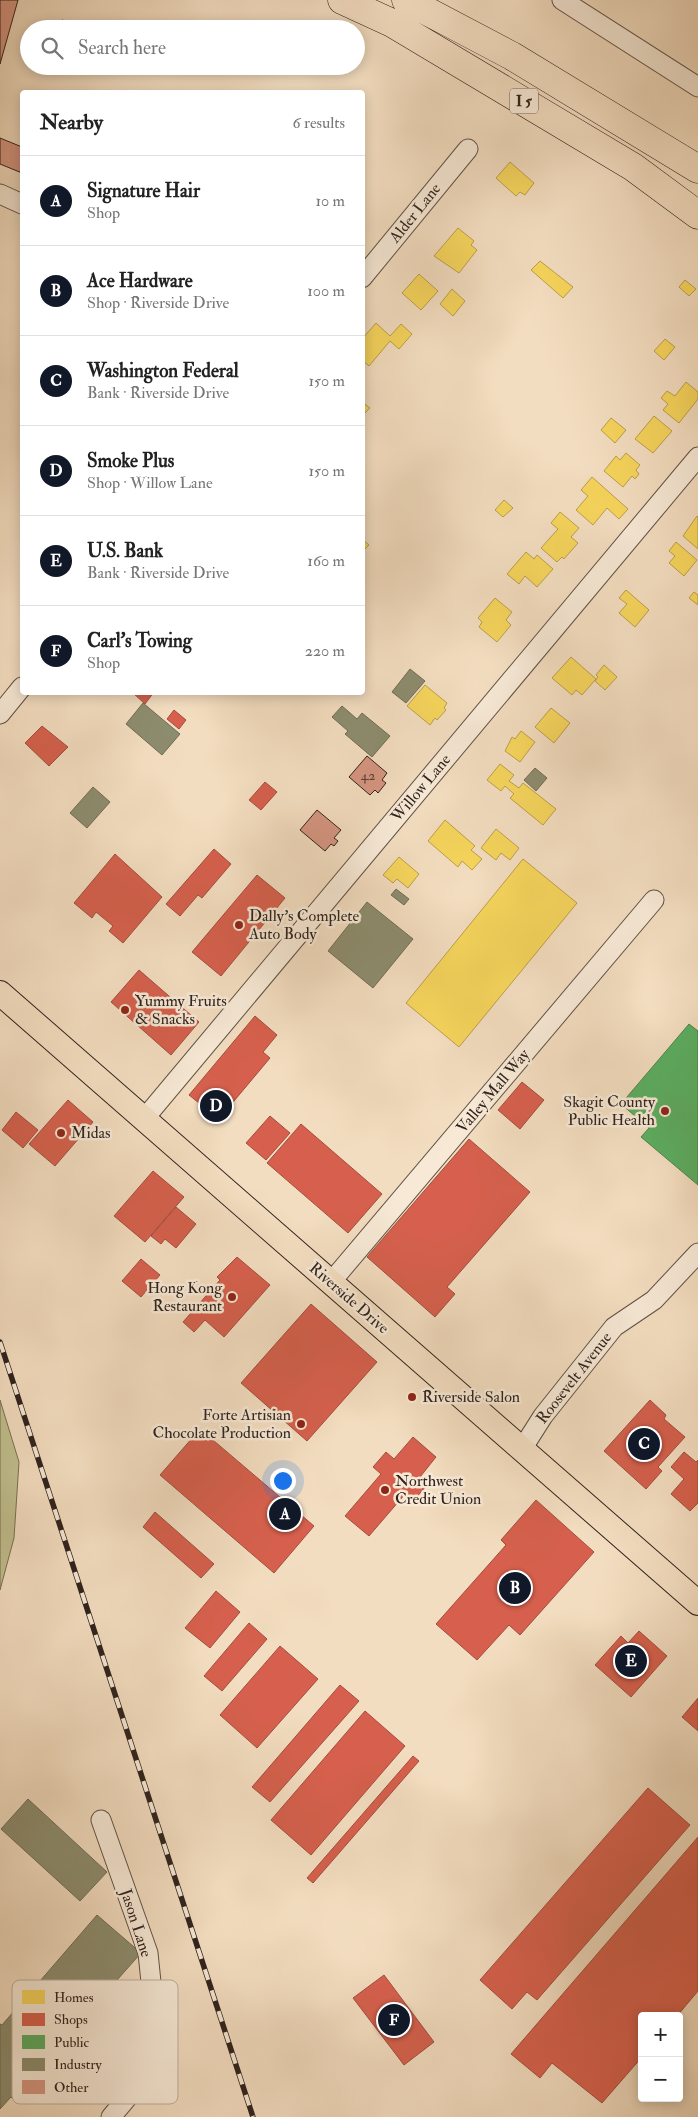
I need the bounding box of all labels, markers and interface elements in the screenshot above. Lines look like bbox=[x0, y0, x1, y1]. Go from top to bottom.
search box bbox=[20, 20, 365, 75]
icon: search bbox=[38, 34, 66, 62]
text: Search here bbox=[78, 36, 166, 60]
road number: I 5 bbox=[510, 88, 538, 114]
text: Nearby bbox=[40, 109, 103, 136]
text: 6 results bbox=[293, 113, 345, 133]
text: Signature Hair bbox=[87, 179, 200, 203]
street label: Alder Lane bbox=[384, 179, 445, 248]
text: A bbox=[51, 191, 61, 211]
text: 10 m bbox=[315, 191, 345, 211]
text: Shop bbox=[87, 203, 120, 223]
text: Ace Hardware bbox=[87, 269, 193, 293]
text: B bbox=[51, 281, 61, 301]
text: 100 m bbox=[307, 281, 345, 301]
text: Shop · Riverside Drive bbox=[87, 293, 229, 313]
text: Washington Federal bbox=[87, 359, 239, 383]
text: C bbox=[50, 371, 62, 391]
text: 150 m bbox=[308, 371, 345, 391]
text: Bank · Riverside Drive bbox=[87, 383, 229, 403]
text: Smoke Plus bbox=[87, 449, 174, 473]
text: D bbox=[49, 461, 63, 481]
text: 150 m bbox=[308, 461, 345, 481]
text: Shop · Willow Lane bbox=[87, 473, 213, 493]
text: U.S. Bank bbox=[87, 539, 163, 563]
text: E bbox=[50, 551, 62, 571]
text: 160 m bbox=[307, 551, 345, 571]
text: Bank · Riverside Drive bbox=[87, 563, 229, 583]
text: Carl's Towing bbox=[87, 629, 192, 653]
text: F bbox=[51, 641, 61, 661]
text: 220 m bbox=[305, 641, 345, 661]
text: Shop bbox=[87, 653, 120, 673]
street label: Willow Lane bbox=[386, 750, 455, 827]
house number: 42 bbox=[361, 767, 375, 784]
place label: Dally's Complete Auto Body bbox=[248, 906, 360, 944]
marker: Dally's Complete Auto Body bbox=[233, 919, 245, 931]
place label: Yummy Fruits & Snacks bbox=[135, 991, 227, 1029]
marker: Yummy Fruits & Snacks bbox=[119, 1004, 131, 1016]
street label: Valley Mall Way bbox=[452, 1044, 535, 1137]
pin: D bbox=[200, 1087, 232, 1125]
place label: Skagit County Public Health bbox=[563, 1092, 656, 1130]
marker: Skagit County Public Health bbox=[659, 1105, 671, 1117]
place label: Midas bbox=[71, 1123, 111, 1143]
marker: Midas bbox=[55, 1127, 67, 1139]
street label: Riverside Drive bbox=[305, 1258, 393, 1338]
place label: Hong Kong Restaurant bbox=[147, 1278, 223, 1316]
marker: Hong Kong Restaurant bbox=[226, 1291, 238, 1303]
street label: Roosevelt Avenue bbox=[532, 1328, 616, 1428]
place label: Riverside Salon bbox=[422, 1387, 520, 1407]
marker: Riverside Salon bbox=[406, 1391, 418, 1403]
place label: Forte Artisian Chocolate Production bbox=[152, 1405, 291, 1443]
marker: Forte Artisian Chocolate Production bbox=[295, 1418, 307, 1430]
pin: C bbox=[628, 1425, 660, 1463]
your location bbox=[270, 1468, 296, 1494]
place label: Northwest Credit Union bbox=[395, 1471, 481, 1509]
marker: Northwest Credit Union bbox=[379, 1484, 391, 1496]
pin: A bbox=[269, 1495, 301, 1533]
pin: B bbox=[499, 1569, 531, 1607]
pin: E bbox=[615, 1642, 647, 1680]
street label: Jason Lane bbox=[114, 1885, 157, 1960]
legend bbox=[12, 1980, 178, 2104]
text: Homes bbox=[54, 1989, 94, 2006]
pin: F bbox=[378, 2001, 410, 2039]
text: Shops bbox=[54, 2011, 88, 2029]
map controls bbox=[638, 2012, 683, 2102]
button: + bbox=[638, 2012, 683, 2057]
text: Public bbox=[54, 2034, 89, 2051]
text: Industry bbox=[54, 2056, 103, 2074]
button: − bbox=[638, 2057, 683, 2102]
text: Other bbox=[54, 2079, 89, 2096]

